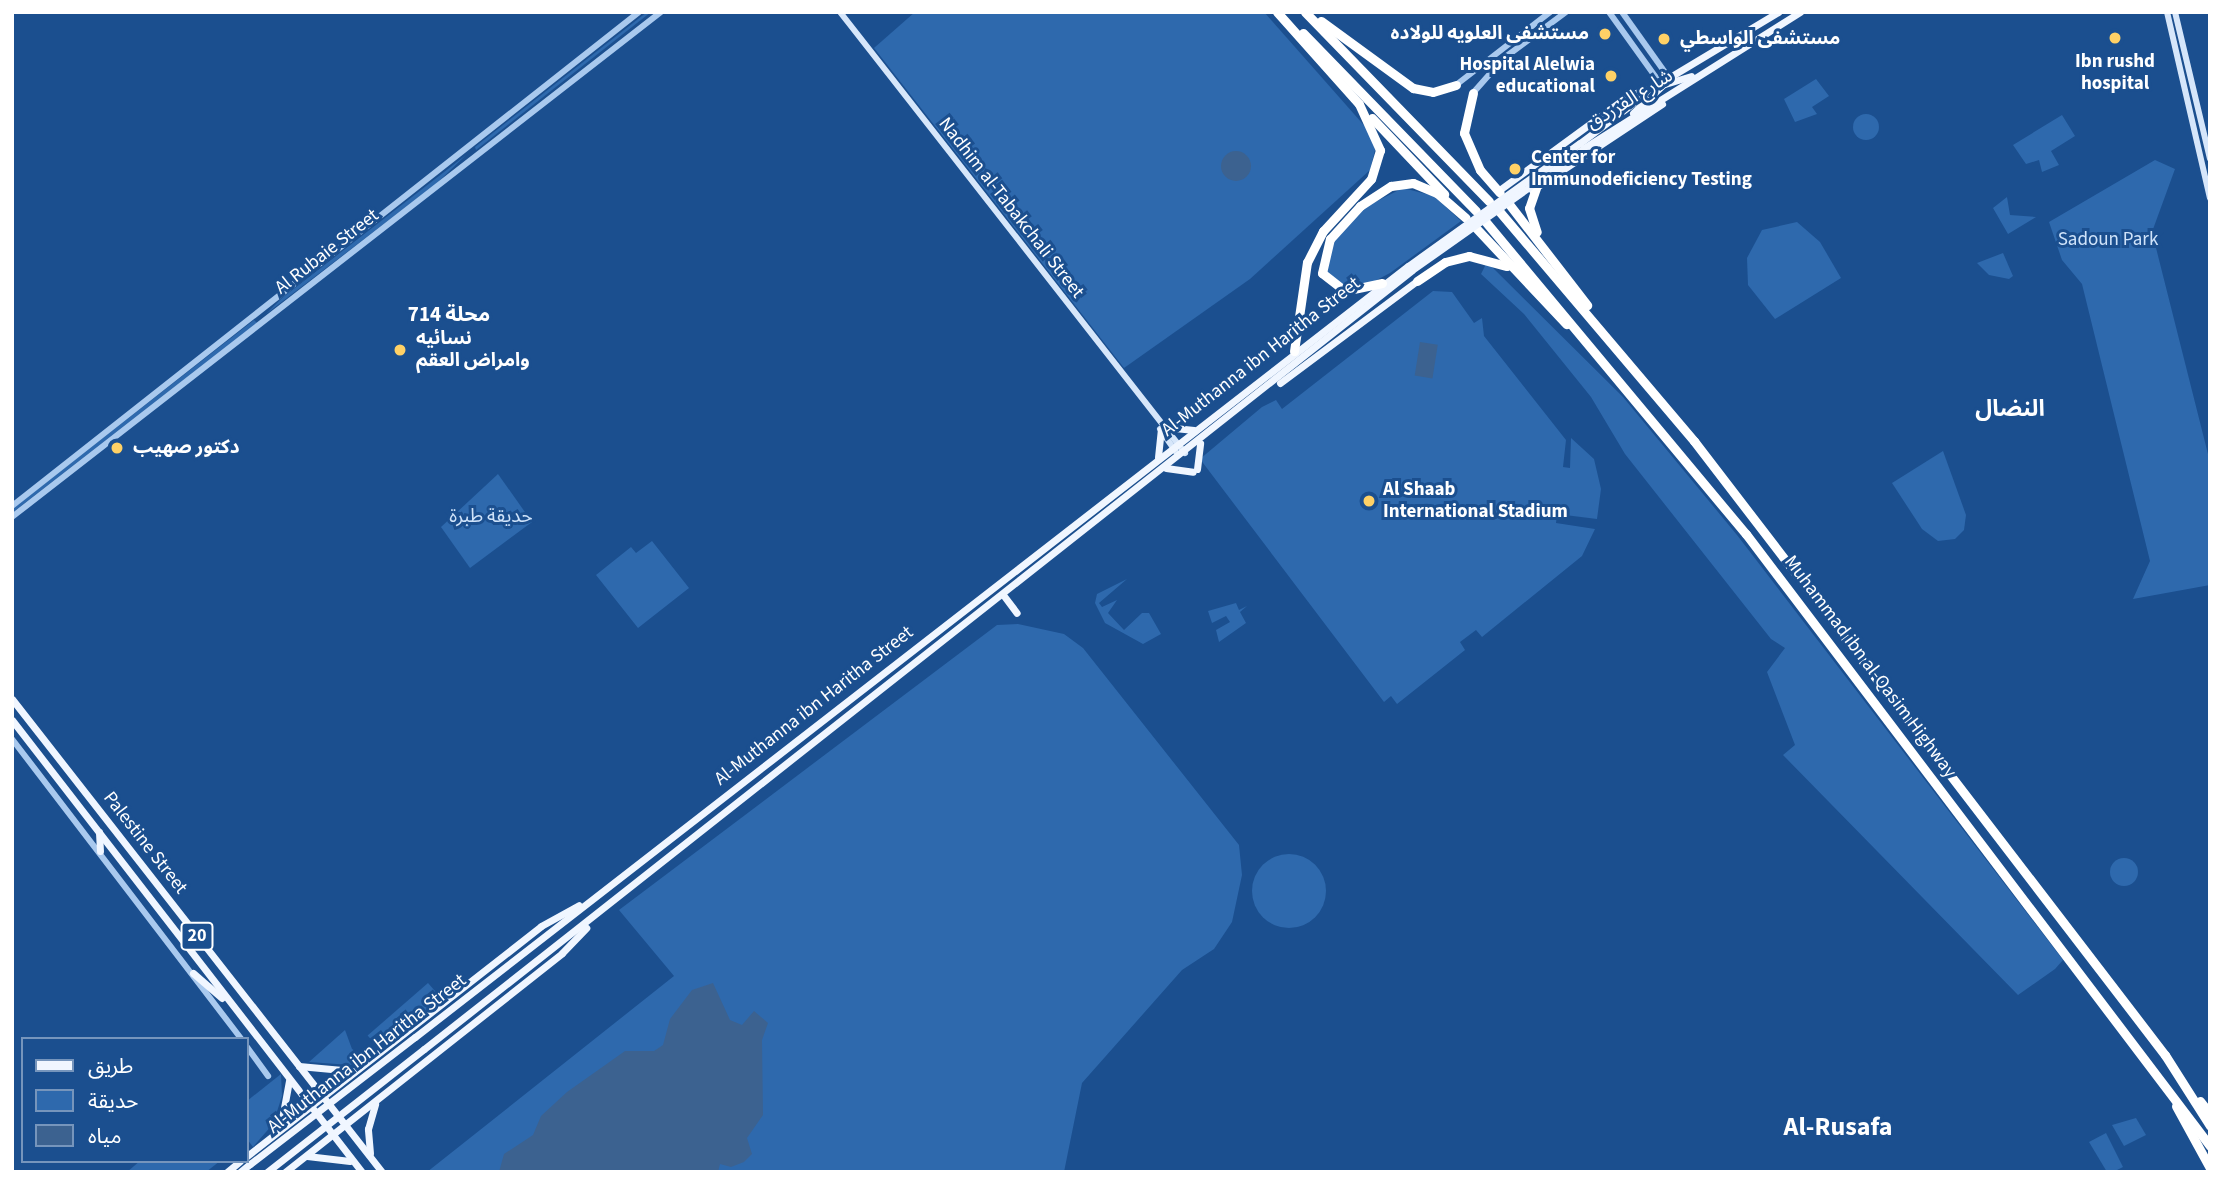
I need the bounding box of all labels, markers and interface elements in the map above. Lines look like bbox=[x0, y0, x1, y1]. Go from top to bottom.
place label: مستشفى العلويه للولاده bbox=[1390, 23, 1589, 45]
marker: مستشفى العلويه للولاده bbox=[1595, 24, 1615, 44]
place label: مستشفى الواسطي bbox=[1680, 28, 1840, 50]
marker: Ibn rushd hospital bbox=[2105, 28, 2125, 48]
marker: مستشفى الواسطي bbox=[1654, 29, 1674, 49]
place label: Ibn rushd hospital bbox=[2075, 51, 2155, 95]
place label: Hospital Alelwia educational bbox=[1459, 54, 1595, 98]
street label: شارع الفرزدق bbox=[1583, 65, 1677, 135]
marker: Hospital Alelwia educational bbox=[1601, 66, 1621, 86]
street label: Nadhim al-Tabakchali Street bbox=[933, 113, 1089, 303]
place label: Center for Immunodeficiency Testing bbox=[1531, 147, 1752, 191]
marker: Center for Immunodeficiency Testing bbox=[1505, 159, 1525, 179]
street label: Al Rubaie Street bbox=[271, 204, 383, 300]
park label: Sadoun Park bbox=[2058, 229, 2158, 251]
street label: Al-Muthanna ibn Haritha Street bbox=[1157, 272, 1365, 442]
district label: محلة 714 bbox=[408, 301, 490, 327]
place label: نسائيه وامراض العقم bbox=[416, 328, 530, 372]
marker: نسائيه وامراض العقم bbox=[390, 340, 410, 360]
district label: النضال bbox=[1975, 395, 2045, 423]
place label: دكتور صهيب bbox=[133, 437, 240, 459]
marker: دكتور صهيب bbox=[107, 438, 127, 458]
place label: Al Shaab International Stadium bbox=[1383, 479, 1568, 523]
marker: Al Shaab International Stadium bbox=[1361, 493, 1377, 509]
park label: حديقة طبرة bbox=[449, 506, 533, 528]
street label: Muhammad ibn al-Qasim Highway bbox=[1779, 551, 1961, 783]
street label: Al-Muthanna ibn Haritha Street bbox=[710, 621, 918, 791]
street label: Palestine Street bbox=[98, 787, 192, 899]
road number: 20 bbox=[180, 922, 214, 951]
street label: Al-Muthanna ibn Haritha Street bbox=[263, 969, 471, 1139]
legend bbox=[21, 1037, 248, 1163]
text: طريق bbox=[88, 1051, 133, 1081]
text: حديقة bbox=[88, 1086, 138, 1116]
district label: Al-Rusafa bbox=[1784, 1111, 1892, 1143]
text: مياه bbox=[88, 1121, 121, 1151]

